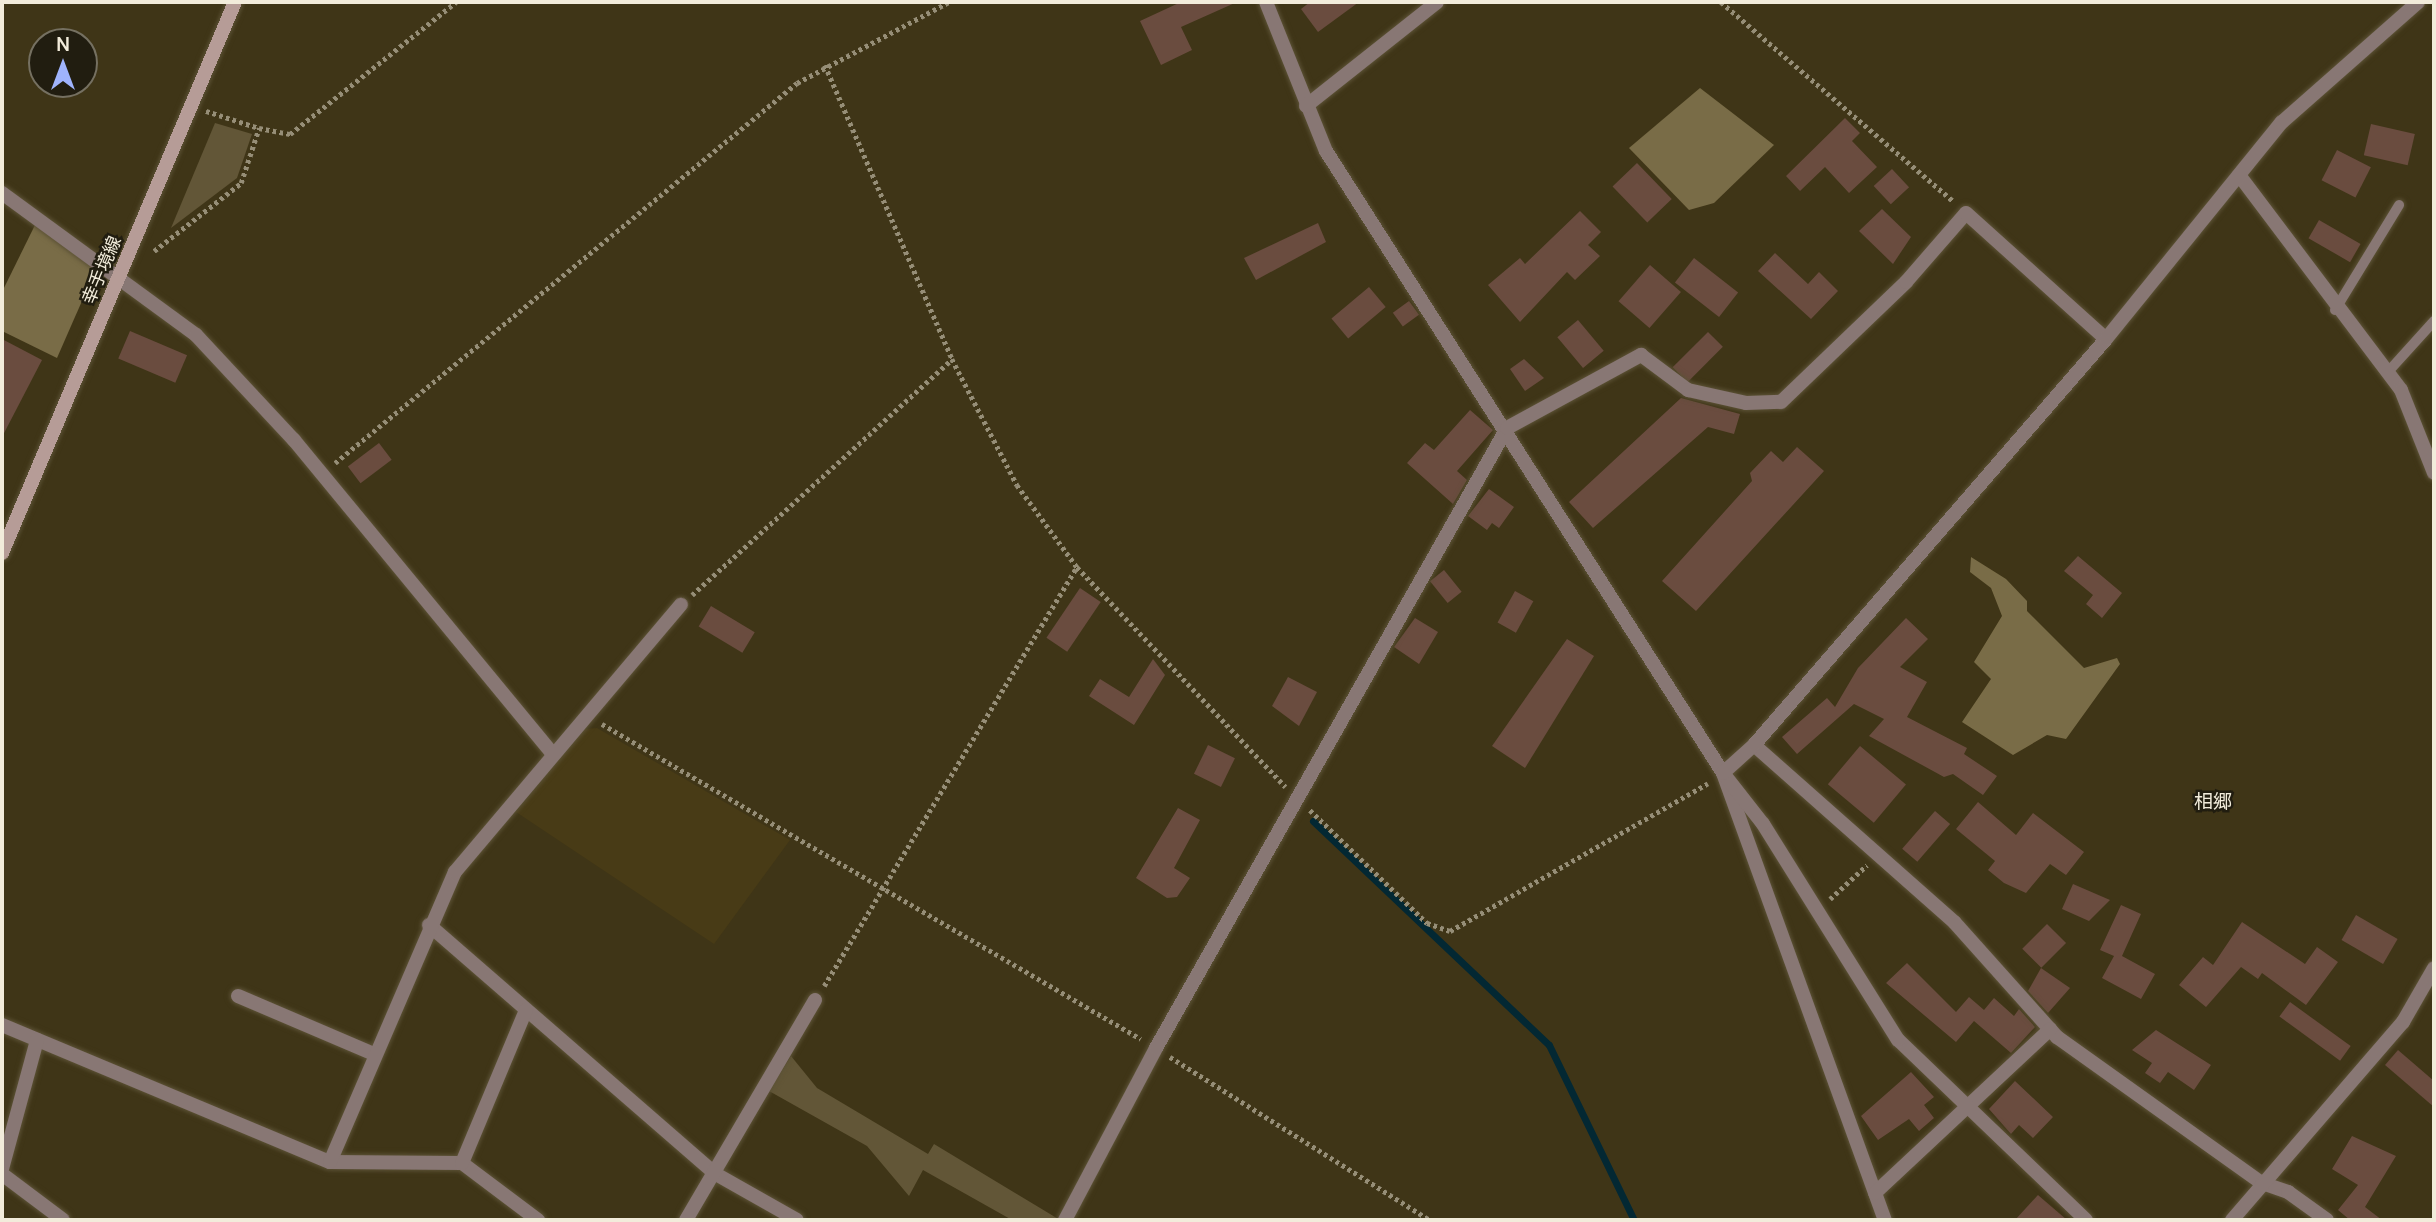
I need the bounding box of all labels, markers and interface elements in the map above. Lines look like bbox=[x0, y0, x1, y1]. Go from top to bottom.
north arrow bbox=[28, 28, 98, 98]
text: N bbox=[56, 31, 70, 57]
street label: 幸手境線 bbox=[77, 233, 125, 307]
district label: 相郷 bbox=[2194, 791, 2232, 813]

